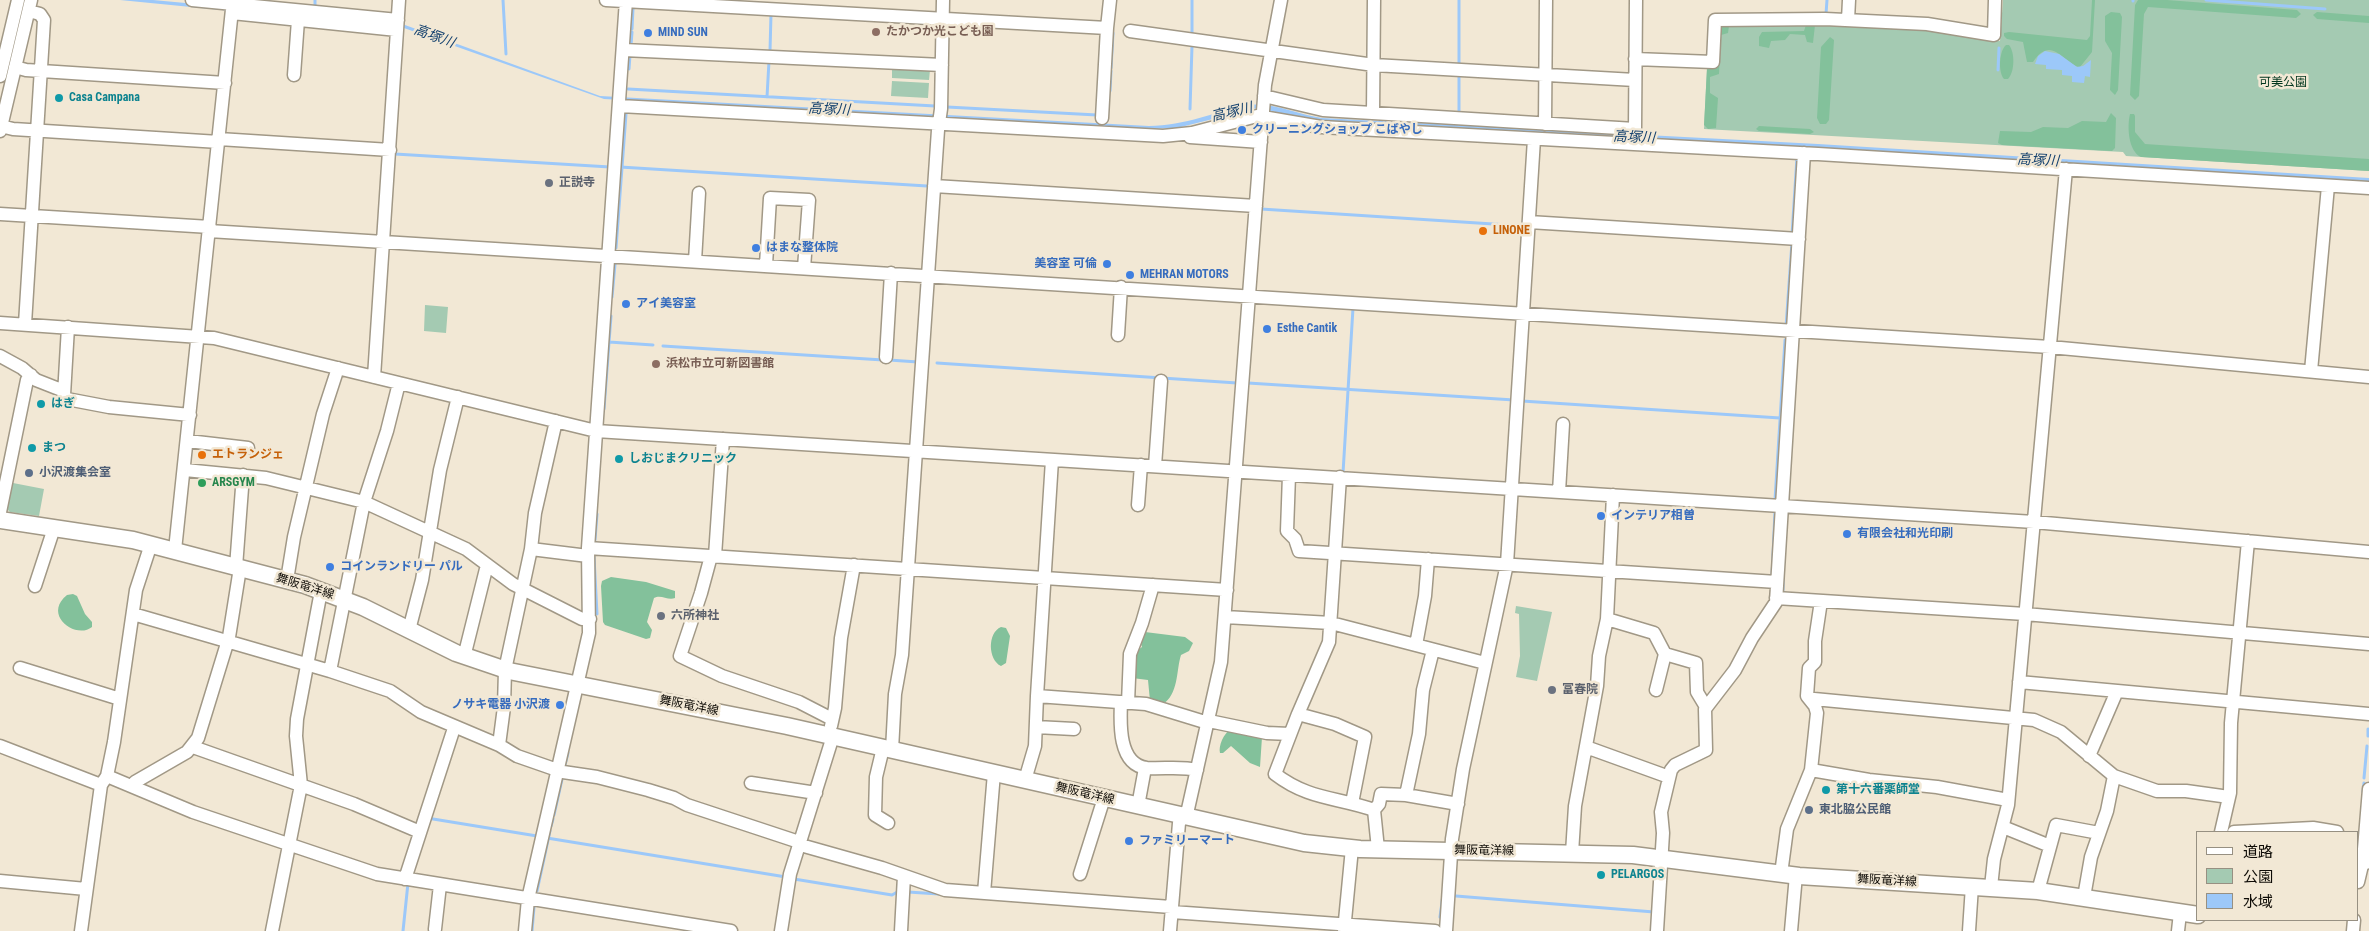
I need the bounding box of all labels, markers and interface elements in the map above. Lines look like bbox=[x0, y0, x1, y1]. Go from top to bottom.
water label: 高塚川 bbox=[411, 22, 457, 52]
place label: たかつか光こども園 bbox=[886, 25, 994, 39]
place label: MIND SUN bbox=[658, 26, 708, 40]
marker: たかつか光こども園 bbox=[870, 26, 882, 38]
marker: MIND SUN bbox=[642, 27, 654, 39]
park label: 可美公園 bbox=[2259, 76, 2307, 90]
place label: Casa Campana bbox=[69, 91, 140, 105]
marker: Casa Campana bbox=[53, 92, 65, 104]
water label: 高塚川 bbox=[1210, 100, 1254, 126]
water label: 高塚川 bbox=[808, 101, 850, 119]
place label: クリーニングショップ こばやし bbox=[1252, 123, 1423, 137]
marker: クリーニングショップ こばやし bbox=[1236, 124, 1248, 136]
water label: 高塚川 bbox=[1613, 129, 1655, 147]
water label: 高塚川 bbox=[2017, 152, 2059, 170]
place label: 正説寺 bbox=[559, 176, 595, 190]
marker: 正説寺 bbox=[543, 177, 555, 189]
place label: LINONE bbox=[1493, 224, 1530, 238]
marker: LINONE bbox=[1477, 225, 1489, 237]
place label: はまな整体院 bbox=[766, 241, 838, 255]
marker: はまな整体院 bbox=[750, 242, 762, 254]
place label: 美容室 可倫 bbox=[1034, 257, 1097, 271]
marker: 美容室 可倫 bbox=[1101, 258, 1113, 270]
place label: MEHRAN MOTORS bbox=[1140, 268, 1229, 282]
marker: MEHRAN MOTORS bbox=[1124, 269, 1136, 281]
place label: アイ美容室 bbox=[636, 297, 696, 311]
marker: アイ美容室 bbox=[620, 298, 632, 310]
place label: Esthe Cantik bbox=[1277, 322, 1337, 336]
marker: Esthe Cantik bbox=[1261, 323, 1273, 335]
place label: 浜松市立可新図書館 bbox=[666, 357, 774, 371]
marker: 浜松市立可新図書館 bbox=[650, 358, 662, 370]
place label: はぎ bbox=[51, 397, 75, 411]
marker: はぎ bbox=[35, 398, 47, 410]
place label: まつ bbox=[42, 441, 66, 455]
marker: まつ bbox=[26, 442, 38, 454]
place label: エトランジェ bbox=[212, 448, 284, 462]
marker: エトランジェ bbox=[196, 449, 208, 461]
place label: しおじまクリニック bbox=[629, 452, 737, 466]
marker: しおじまクリニック bbox=[613, 453, 625, 465]
place label: 小沢渡集会室 bbox=[39, 466, 111, 480]
marker: 小沢渡集会室 bbox=[23, 467, 35, 479]
place label: ARSGYM bbox=[212, 476, 255, 490]
marker: ARSGYM bbox=[196, 477, 208, 489]
place label: インテリア相曽 bbox=[1611, 509, 1695, 523]
marker: インテリア相曽 bbox=[1595, 510, 1607, 522]
place label: 有限会社和光印刷 bbox=[1857, 527, 1953, 541]
marker: 有限会社和光印刷 bbox=[1841, 528, 1853, 540]
place label: コインランドリー パル bbox=[340, 560, 463, 574]
marker: コインランドリー パル bbox=[324, 561, 336, 573]
street label: 舞阪竜洋線 bbox=[274, 571, 336, 603]
place label: 六所神社 bbox=[671, 609, 719, 623]
marker: 六所神社 bbox=[655, 610, 667, 622]
place label: 冨春院 bbox=[1562, 683, 1598, 697]
marker: 冨春院 bbox=[1546, 684, 1558, 696]
street label: 舞阪竜洋線 bbox=[658, 693, 720, 719]
place label: ノサキ電器 小沢渡 bbox=[451, 698, 550, 712]
marker: ノサキ電器 小沢渡 bbox=[554, 699, 566, 711]
street label: 舞阪竜洋線 bbox=[1054, 780, 1116, 808]
place label: 第十六番薬師堂 bbox=[1836, 783, 1920, 797]
marker: 第十六番薬師堂 bbox=[1820, 784, 1832, 796]
place label: 東北脇公民館 bbox=[1819, 803, 1891, 817]
marker: 東北脇公民館 bbox=[1803, 804, 1815, 816]
legend bbox=[2196, 831, 2359, 921]
place label: ファミリーマート bbox=[1139, 834, 1235, 848]
marker: ファミリーマート bbox=[1123, 835, 1135, 847]
street label: 舞阪竜洋線 bbox=[1454, 843, 1514, 859]
text: 道路 bbox=[2243, 843, 2273, 861]
place label: PELARGOS bbox=[1611, 868, 1664, 882]
text: 公園 bbox=[2243, 868, 2273, 886]
marker: PELARGOS bbox=[1595, 869, 1607, 881]
street label: 舞阪竜洋線 bbox=[1857, 872, 1917, 890]
text: 水域 bbox=[2243, 893, 2273, 911]

